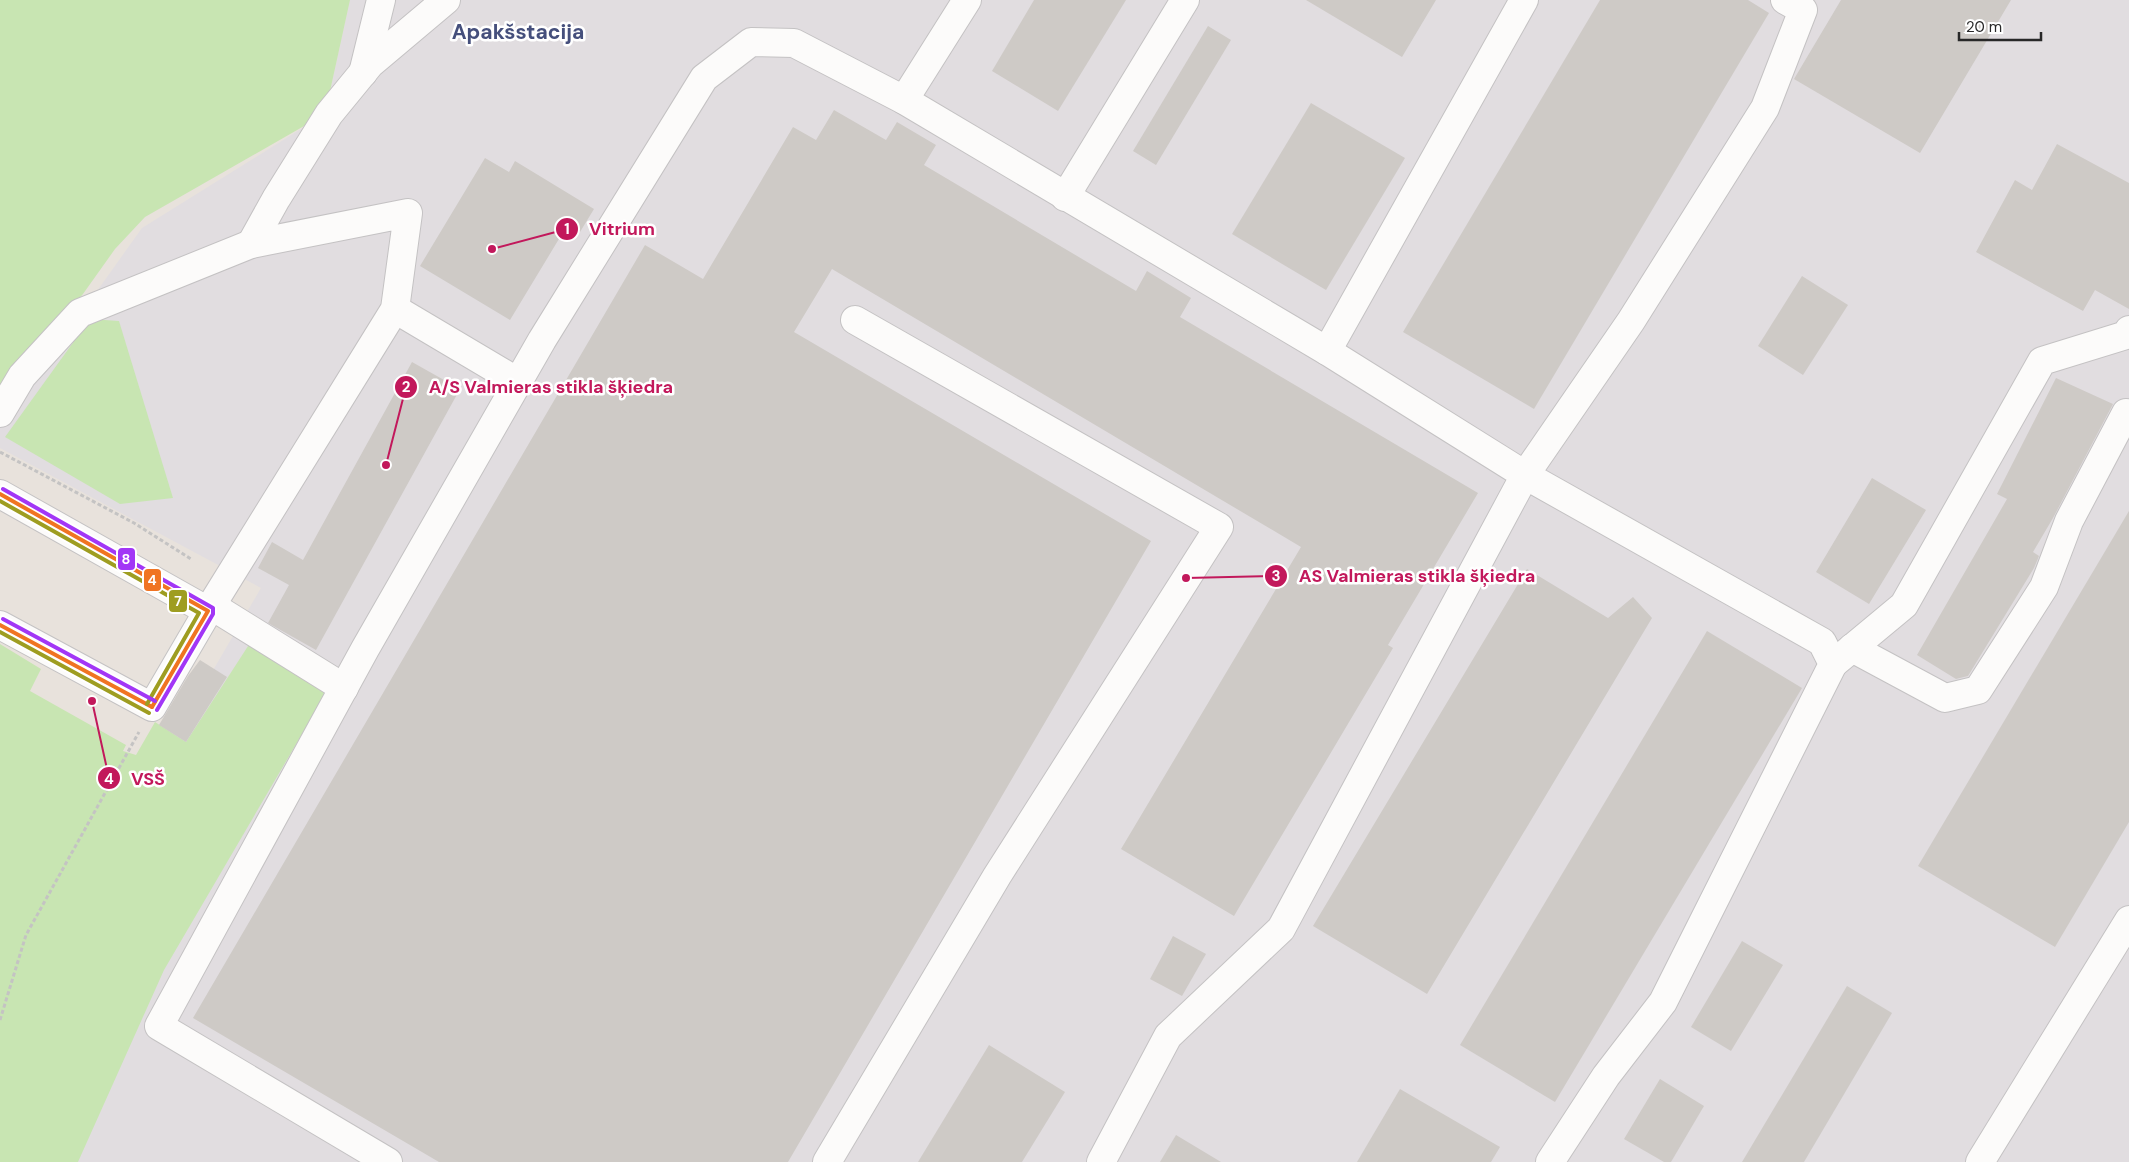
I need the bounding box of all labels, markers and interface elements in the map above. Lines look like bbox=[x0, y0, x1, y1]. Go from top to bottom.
scale bar bbox=[1959, 10, 2042, 42]
text: 20 m bbox=[1966, 17, 2002, 37]
district label: Apakšstacija bbox=[452, 18, 584, 46]
callout: Vitrium bbox=[555, 212, 665, 245]
text: Vitrium bbox=[589, 217, 655, 241]
text: 1 bbox=[564, 219, 570, 239]
callout: A/S Valmieras stikla šķiedra bbox=[394, 370, 683, 403]
text: A/S Valmieras stikla šķiedra bbox=[429, 375, 673, 399]
text: 2 bbox=[402, 377, 411, 397]
line badge: 8 bbox=[117, 547, 136, 571]
text: 8 bbox=[122, 550, 131, 568]
callout: AS Valmieras stikla šķiedra bbox=[1264, 560, 1545, 593]
text: AS Valmieras stikla šķiedra bbox=[1299, 564, 1535, 588]
text: 3 bbox=[1271, 566, 1281, 586]
line badge: 4 bbox=[143, 568, 162, 592]
text: 4 bbox=[147, 571, 157, 589]
line badge: 7 bbox=[168, 589, 188, 613]
text: 7 bbox=[174, 592, 182, 610]
callout: VSŠ bbox=[96, 762, 175, 795]
text: VSŠ bbox=[131, 767, 165, 791]
text: 4 bbox=[104, 769, 114, 789]

